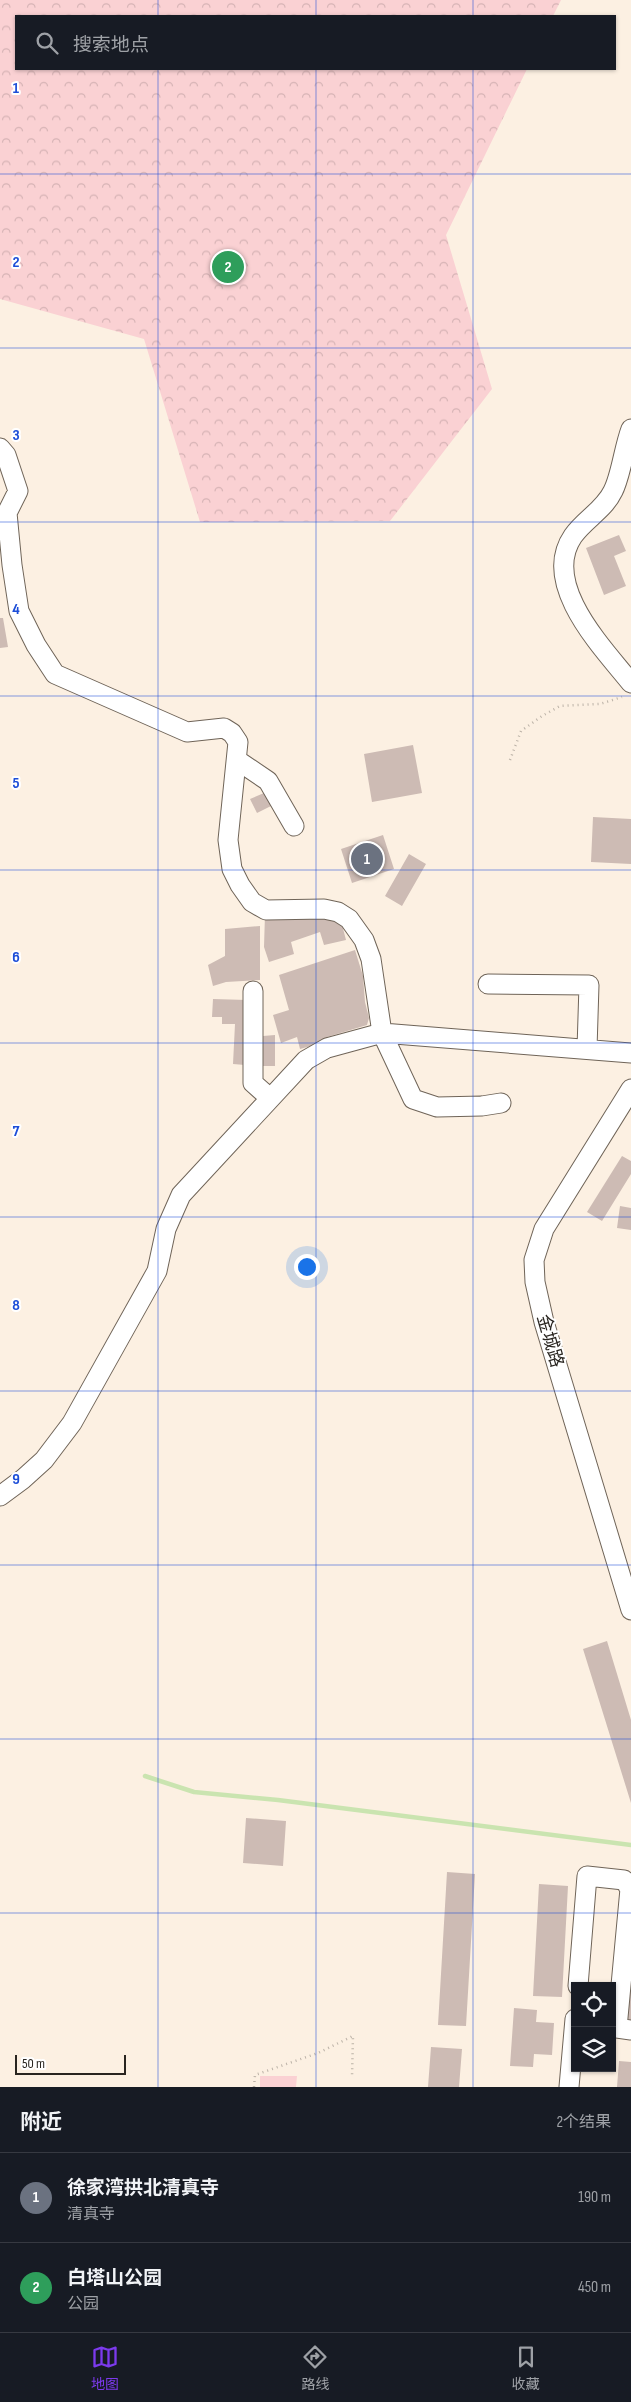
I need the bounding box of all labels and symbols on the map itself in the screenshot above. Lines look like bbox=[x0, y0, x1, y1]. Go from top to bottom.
text: 1 bbox=[13, 79, 20, 98]
pin: 2 bbox=[212, 248, 244, 286]
text: 2 bbox=[12, 253, 20, 272]
text: 3 bbox=[12, 426, 20, 445]
text: 4 bbox=[12, 600, 20, 619]
text: 5 bbox=[12, 774, 20, 793]
pin: 1 bbox=[351, 840, 383, 878]
text: 6 bbox=[12, 948, 20, 967]
text: 7 bbox=[13, 1122, 20, 1141]
your location bbox=[294, 1254, 320, 1280]
text: 8 bbox=[12, 1296, 20, 1315]
street label: 金城路 bbox=[532, 1312, 568, 1370]
text: 9 bbox=[12, 1470, 20, 1489]
scale bar bbox=[15, 2052, 126, 2075]

